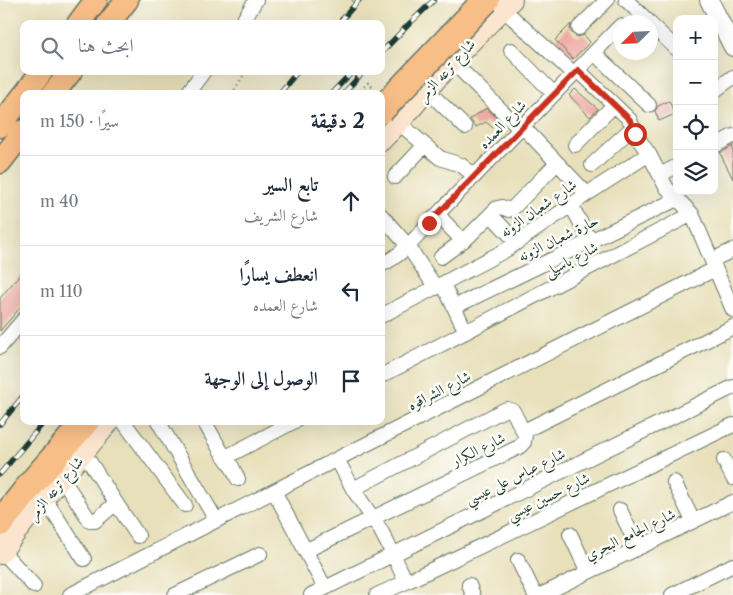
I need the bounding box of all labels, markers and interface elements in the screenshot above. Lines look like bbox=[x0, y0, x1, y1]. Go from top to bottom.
north arrow bbox=[613, 15, 658, 60]
map controls bbox=[673, 15, 718, 195]
button: + bbox=[673, 15, 718, 60]
search box bbox=[20, 20, 385, 75]
icon: search bbox=[38, 34, 66, 62]
text: ابحث هنا bbox=[78, 34, 134, 57]
street label: شارع ترعه الزمر bbox=[413, 35, 482, 108]
button: − bbox=[673, 60, 718, 105]
street label: شارع العمده bbox=[474, 95, 533, 155]
button: locate bbox=[673, 105, 718, 150]
text: 2 دقيقة bbox=[311, 108, 365, 133]
text: سيرًا · 150 m bbox=[40, 111, 119, 131]
route start bbox=[624, 123, 647, 146]
button: layers bbox=[673, 150, 718, 195]
text: تابع السير bbox=[264, 173, 318, 196]
street label: شارع شعبان الزونه bbox=[496, 175, 582, 245]
icon: ahead bbox=[337, 187, 365, 215]
text: 40 m bbox=[40, 191, 79, 211]
text: شارع الشريف bbox=[244, 205, 318, 225]
street label: حارة شعبان الزونه bbox=[515, 210, 601, 266]
route end bbox=[418, 212, 441, 235]
street label: شارع باسيلى bbox=[541, 237, 603, 285]
text: انعطف يسارًا bbox=[239, 263, 318, 286]
icon: left bbox=[337, 277, 365, 305]
text: 110 m bbox=[40, 281, 83, 301]
text: شارع العمده bbox=[253, 295, 318, 315]
street label: شارع الشراقوه bbox=[404, 366, 476, 418]
text: الوصول إلى الوجهة bbox=[204, 367, 318, 390]
icon: arrive bbox=[337, 367, 365, 395]
street label: شارع الكرار bbox=[446, 428, 510, 475]
street label: شارع عباس على عيسي bbox=[462, 444, 570, 513]
street label: شارع ترعه الزمر bbox=[23, 452, 90, 527]
street label: شارع حسين عيسي bbox=[503, 468, 595, 529]
street label: شارع الجامع البحري bbox=[581, 504, 681, 569]

